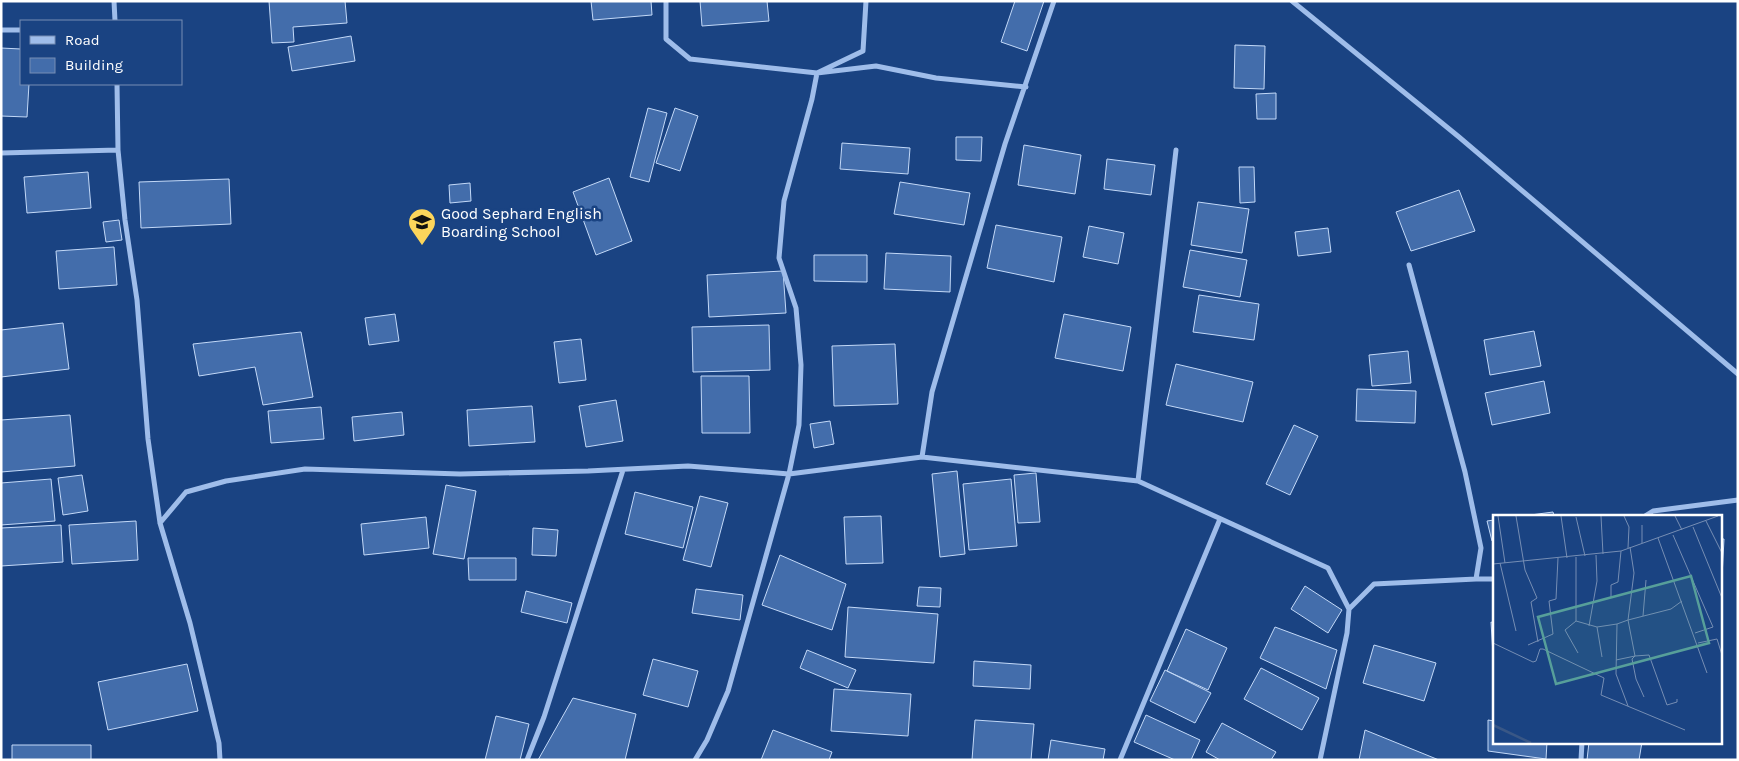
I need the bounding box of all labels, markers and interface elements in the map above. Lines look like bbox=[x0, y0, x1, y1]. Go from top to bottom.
legend bbox=[20, 20, 182, 85]
text: Road bbox=[65, 31, 100, 49]
text: Building bbox=[65, 56, 123, 74]
place label: Good Sephard English Boarding School bbox=[441, 204, 602, 241]
school or university icon: Good Sephard English Boarding School bbox=[407, 207, 437, 246]
inset map bbox=[1493, 515, 1722, 744]

